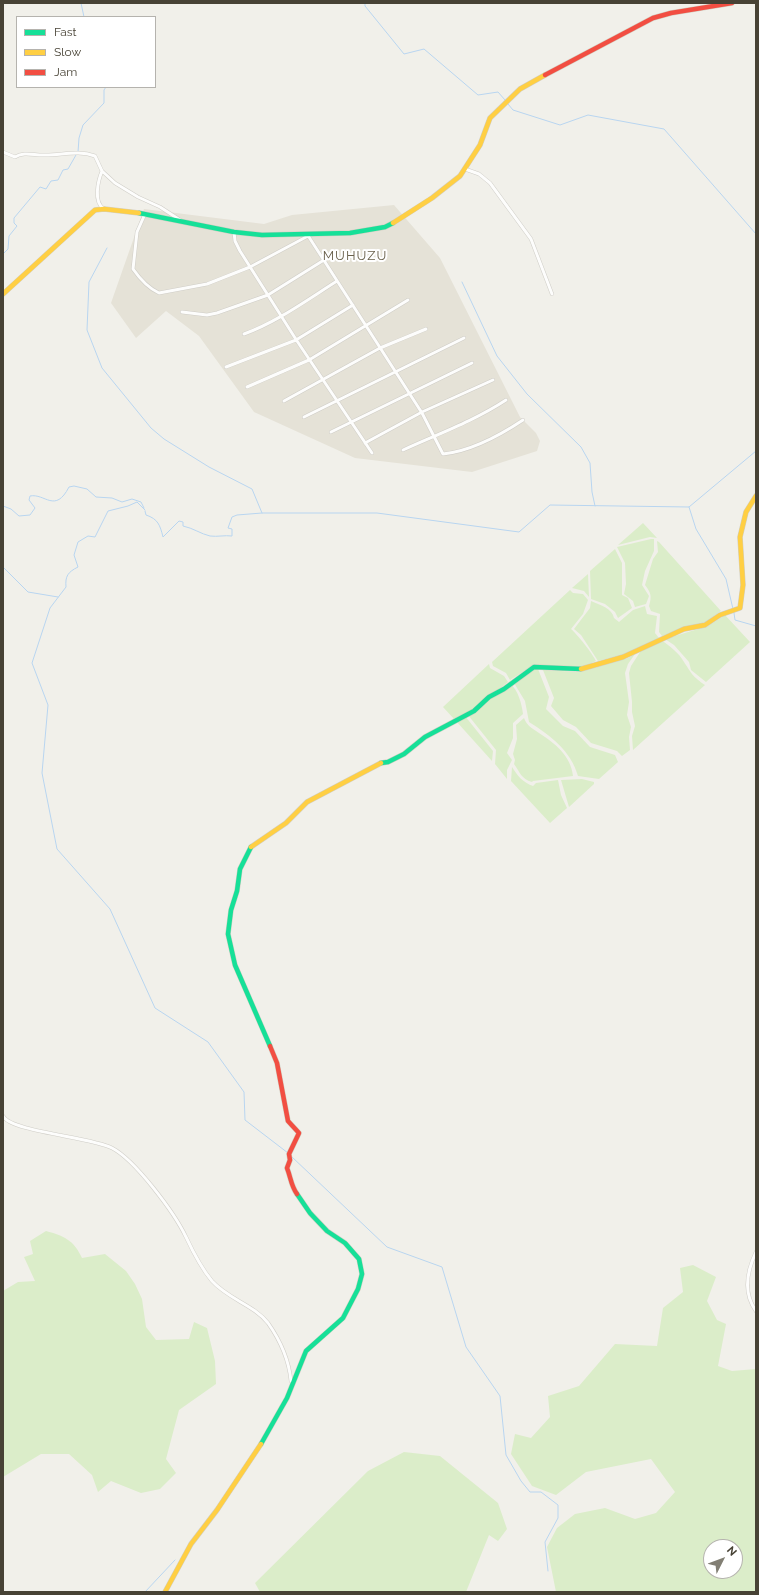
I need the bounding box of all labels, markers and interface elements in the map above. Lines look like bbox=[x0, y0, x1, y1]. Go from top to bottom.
legend bbox=[16, 16, 156, 88]
text: Fast bbox=[54, 25, 77, 39]
text: Slow bbox=[54, 45, 81, 59]
text: Jam bbox=[54, 65, 77, 79]
district label: MUHUZU bbox=[323, 248, 387, 264]
north arrow bbox=[703, 1539, 743, 1579]
text: N bbox=[724, 1544, 739, 1559]

